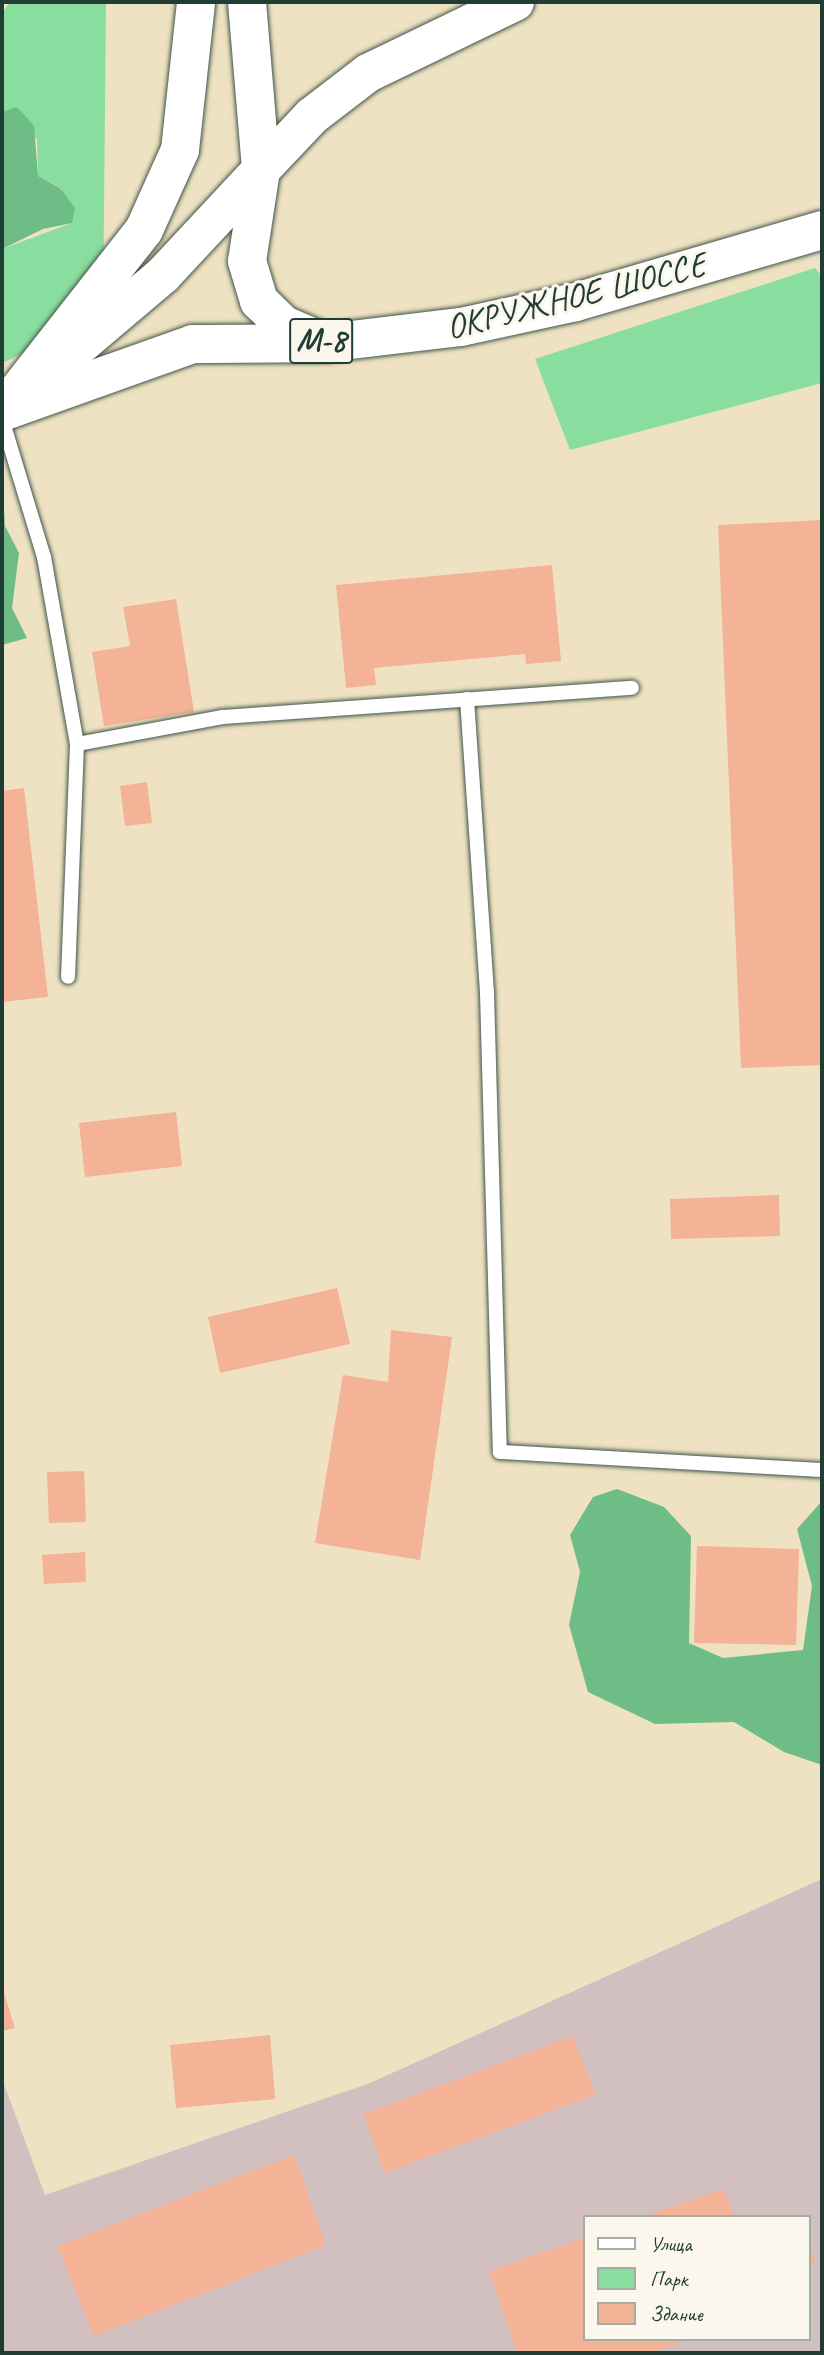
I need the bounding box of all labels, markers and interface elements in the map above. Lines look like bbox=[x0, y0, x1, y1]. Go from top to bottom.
street label: ОКРУЖНОЕ ШОССЕ bbox=[442, 243, 710, 349]
road number: М-8 bbox=[288, 312, 354, 370]
legend bbox=[582, 2215, 810, 2341]
text: Улица bbox=[650, 2231, 692, 2257]
text: Парк bbox=[650, 2266, 687, 2292]
text: Здание bbox=[650, 2301, 703, 2327]

